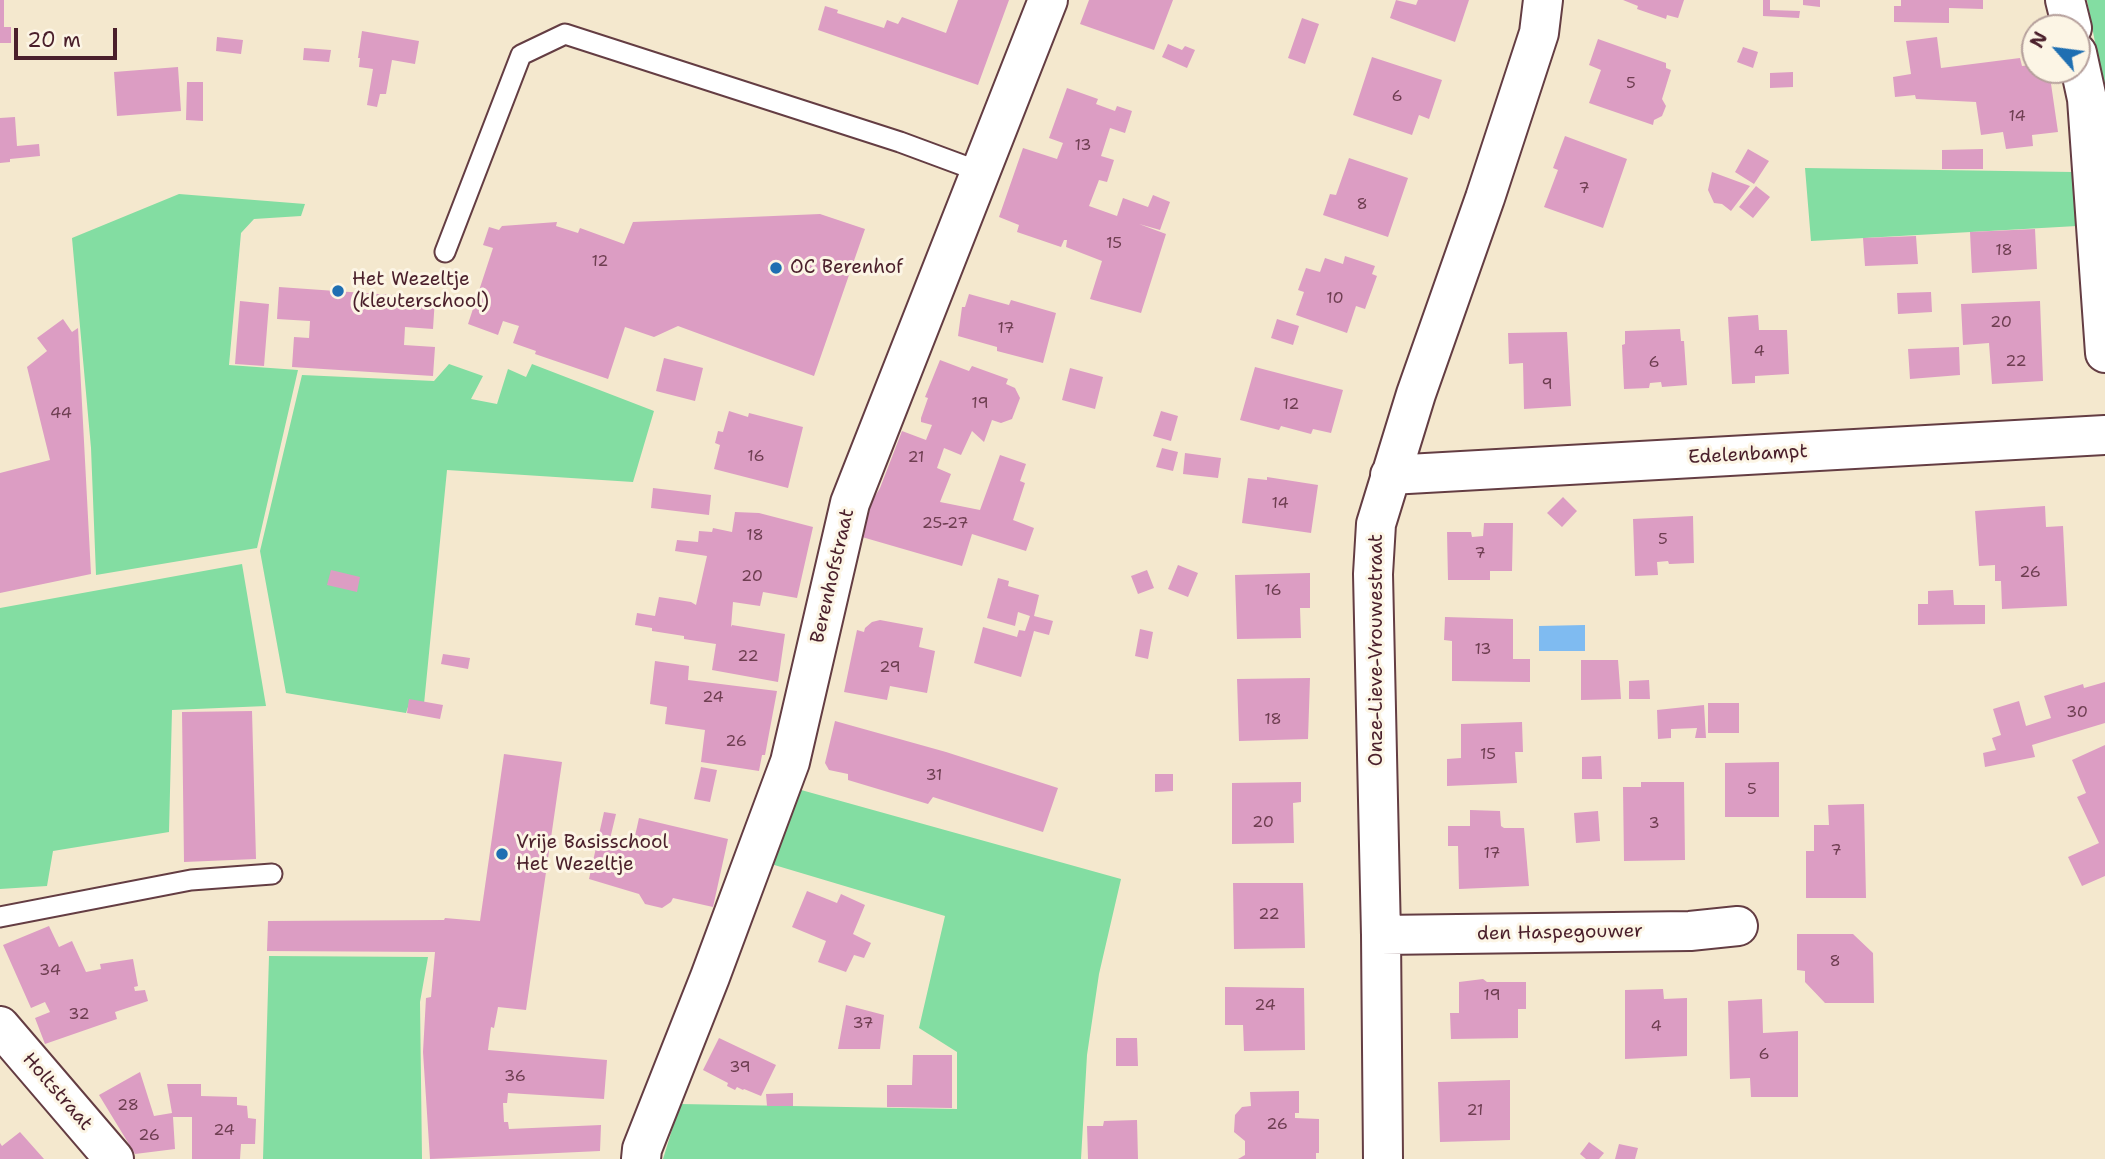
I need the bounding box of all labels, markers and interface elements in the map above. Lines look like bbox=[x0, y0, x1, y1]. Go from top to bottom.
scale bar bbox=[18, 14, 121, 58]
north arrow bbox=[2021, 14, 2091, 84]
text: 20 m bbox=[27, 26, 81, 54]
text: N bbox=[2024, 27, 2053, 52]
house number: 5 bbox=[1626, 74, 1636, 94]
house number: 6 bbox=[1391, 87, 1403, 107]
house number: 14 bbox=[2008, 107, 2026, 127]
house number: 13 bbox=[1074, 136, 1092, 156]
house number: 7 bbox=[1578, 179, 1590, 199]
house number: 8 bbox=[1356, 195, 1368, 215]
house number: 15 bbox=[1106, 234, 1122, 254]
house number: 18 bbox=[1995, 241, 2013, 261]
house number: 12 bbox=[591, 252, 609, 272]
place label: OC Berenhof bbox=[790, 257, 903, 279]
marker: OC Berenhof bbox=[768, 260, 784, 276]
place label: Het Wezeltje (kleuterschool) bbox=[352, 269, 489, 313]
marker: Het Wezeltje (kleuterschool) bbox=[330, 283, 346, 299]
house number: 10 bbox=[1326, 289, 1344, 309]
house number: 20 bbox=[1990, 313, 2012, 333]
house number: 17 bbox=[997, 319, 1015, 339]
house number: 4 bbox=[1753, 342, 1765, 362]
house number: 22 bbox=[2005, 352, 2027, 372]
house number: 6 bbox=[1648, 353, 1660, 373]
house number: 9 bbox=[1541, 375, 1553, 395]
house number: 19 bbox=[971, 394, 989, 414]
house number: 12 bbox=[1282, 395, 1300, 415]
house number: 44 bbox=[50, 404, 72, 424]
street label: Edelenbampt bbox=[1688, 440, 1808, 470]
house number: 16 bbox=[747, 447, 765, 467]
house number: 21 bbox=[907, 448, 925, 468]
house number: 14 bbox=[1271, 494, 1289, 514]
street label: Berenhofstraat bbox=[806, 507, 860, 645]
house number: 25-27 bbox=[922, 514, 968, 534]
house number: 18 bbox=[746, 526, 764, 546]
house number: 5 bbox=[1658, 530, 1668, 550]
street label: Onze-Lieve-Vrouwestraat bbox=[1366, 534, 1388, 766]
house number: 7 bbox=[1474, 544, 1486, 564]
house number: 26 bbox=[2019, 563, 2041, 583]
house number: 20 bbox=[741, 567, 763, 587]
house number: 16 bbox=[1264, 581, 1282, 601]
house number: 13 bbox=[1474, 640, 1492, 660]
house number: 22 bbox=[737, 647, 759, 667]
house number: 29 bbox=[879, 658, 901, 678]
house number: 24 bbox=[702, 688, 724, 708]
house number: 30 bbox=[2066, 703, 2088, 723]
house number: 18 bbox=[1264, 710, 1282, 730]
house number: 26 bbox=[725, 732, 747, 752]
house number: 15 bbox=[1480, 745, 1496, 765]
house number: 31 bbox=[925, 766, 943, 786]
house number: 5 bbox=[1747, 780, 1757, 800]
house number: 20 bbox=[1252, 813, 1274, 833]
house number: 3 bbox=[1648, 814, 1660, 834]
place label: Vrije Basisschool Het Wezeltje bbox=[516, 832, 668, 876]
house number: 7 bbox=[1830, 841, 1842, 861]
house number: 17 bbox=[1483, 844, 1501, 864]
marker: Vrije Basisschool Het Wezeltje bbox=[494, 846, 510, 862]
house number: 22 bbox=[1258, 905, 1280, 925]
street label: den Haspegouwer bbox=[1477, 920, 1643, 946]
house number: 8 bbox=[1829, 952, 1841, 972]
house number: 34 bbox=[39, 961, 61, 981]
house number: 19 bbox=[1483, 986, 1501, 1006]
house number: 24 bbox=[1254, 996, 1276, 1016]
house number: 32 bbox=[68, 1005, 90, 1025]
house number: 37 bbox=[852, 1014, 874, 1034]
house number: 4 bbox=[1650, 1017, 1662, 1037]
house number: 6 bbox=[1758, 1045, 1770, 1065]
street label: Holtstraat bbox=[17, 1049, 97, 1135]
house number: 39 bbox=[729, 1058, 751, 1078]
house number: 36 bbox=[504, 1067, 526, 1087]
house number: 28 bbox=[117, 1096, 139, 1116]
house number: 21 bbox=[1466, 1101, 1484, 1121]
house number: 26 bbox=[1266, 1115, 1288, 1135]
house number: 24 bbox=[213, 1121, 235, 1141]
house number: 26 bbox=[138, 1126, 160, 1146]

